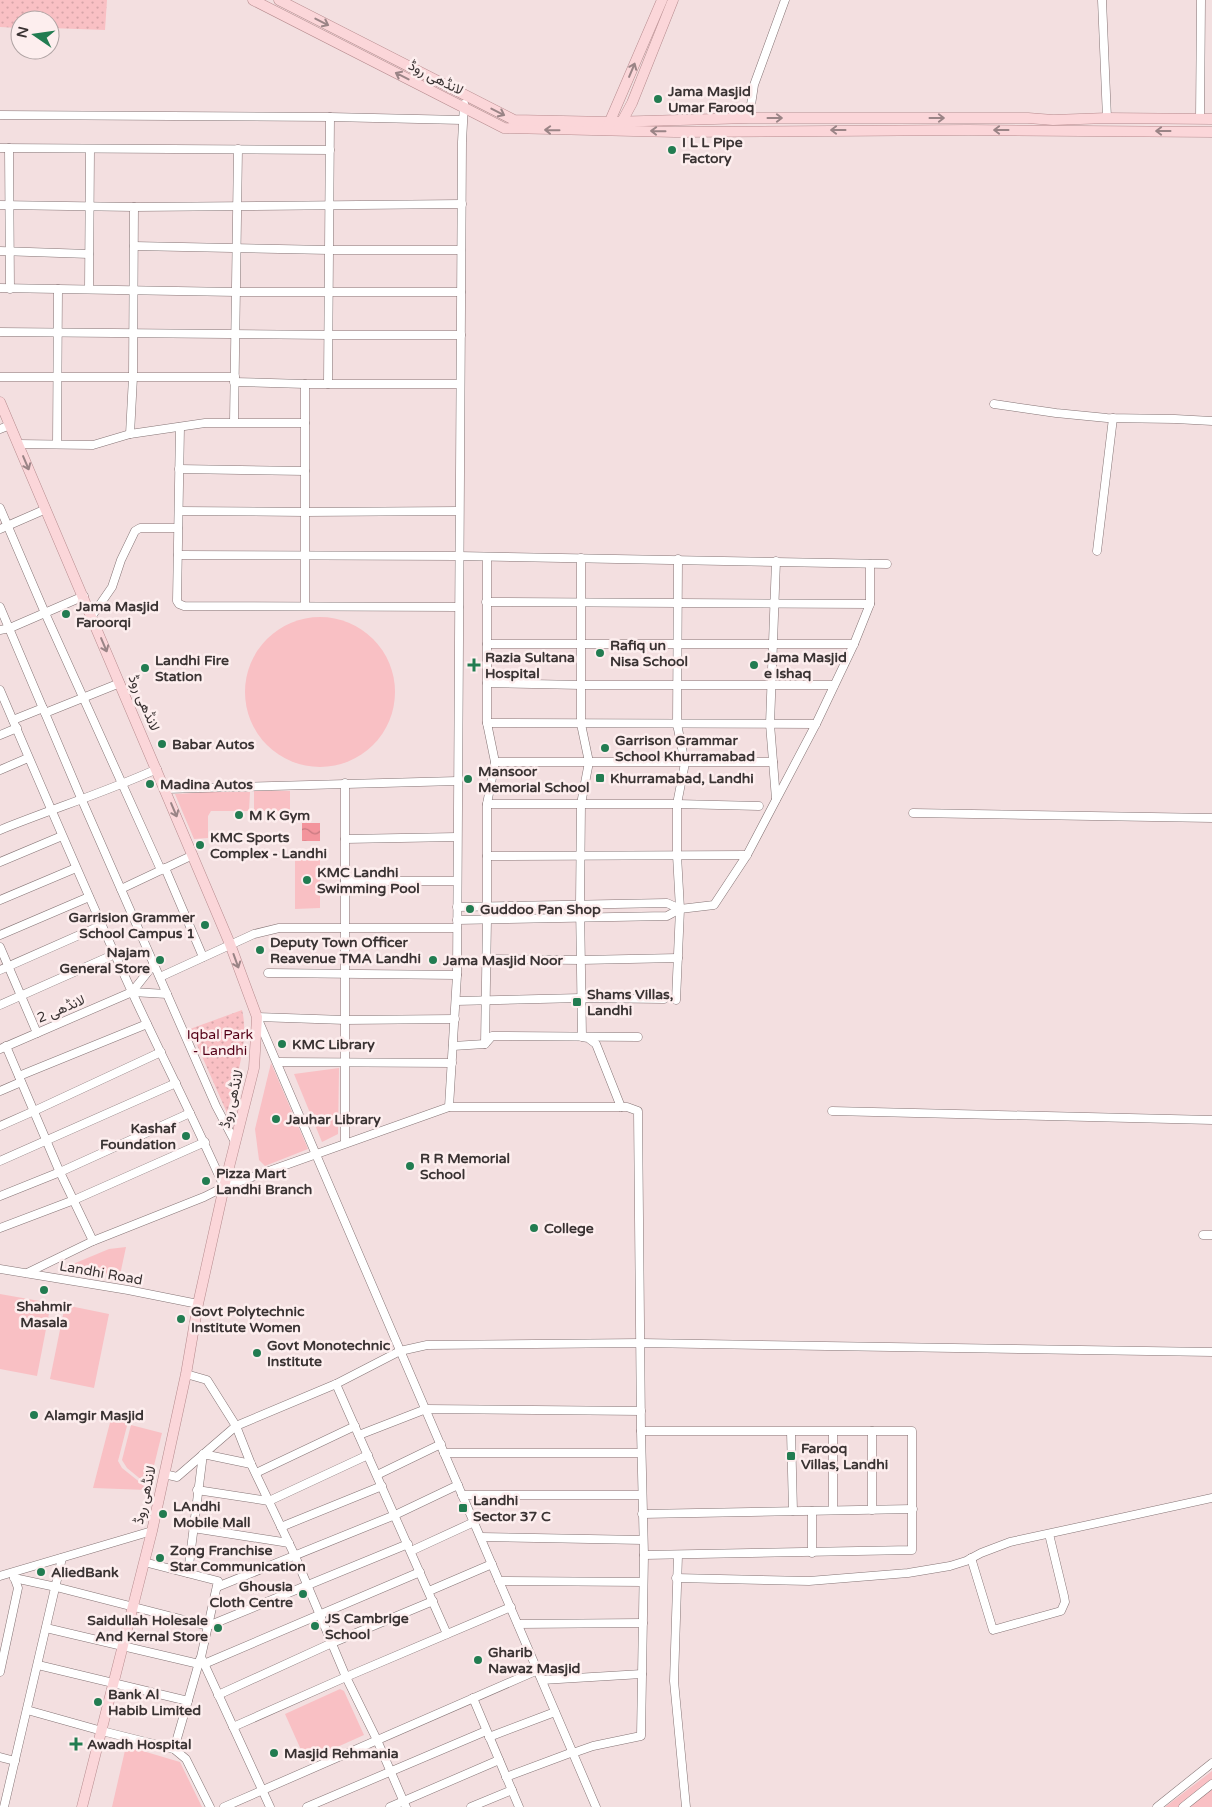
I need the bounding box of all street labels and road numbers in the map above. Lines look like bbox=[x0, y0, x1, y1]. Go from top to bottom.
street label: لانڈھی روڈ bbox=[406, 57, 466, 99]
street label: لانڈھی روڈ bbox=[125, 672, 163, 734]
street label: لانڈھی 2 bbox=[34, 991, 88, 1027]
street label: لانڈھی روڈ bbox=[217, 1068, 247, 1130]
street label: Landhi Road bbox=[58, 1257, 144, 1289]
street label: لانڈھی روڈ bbox=[130, 1464, 160, 1526]

